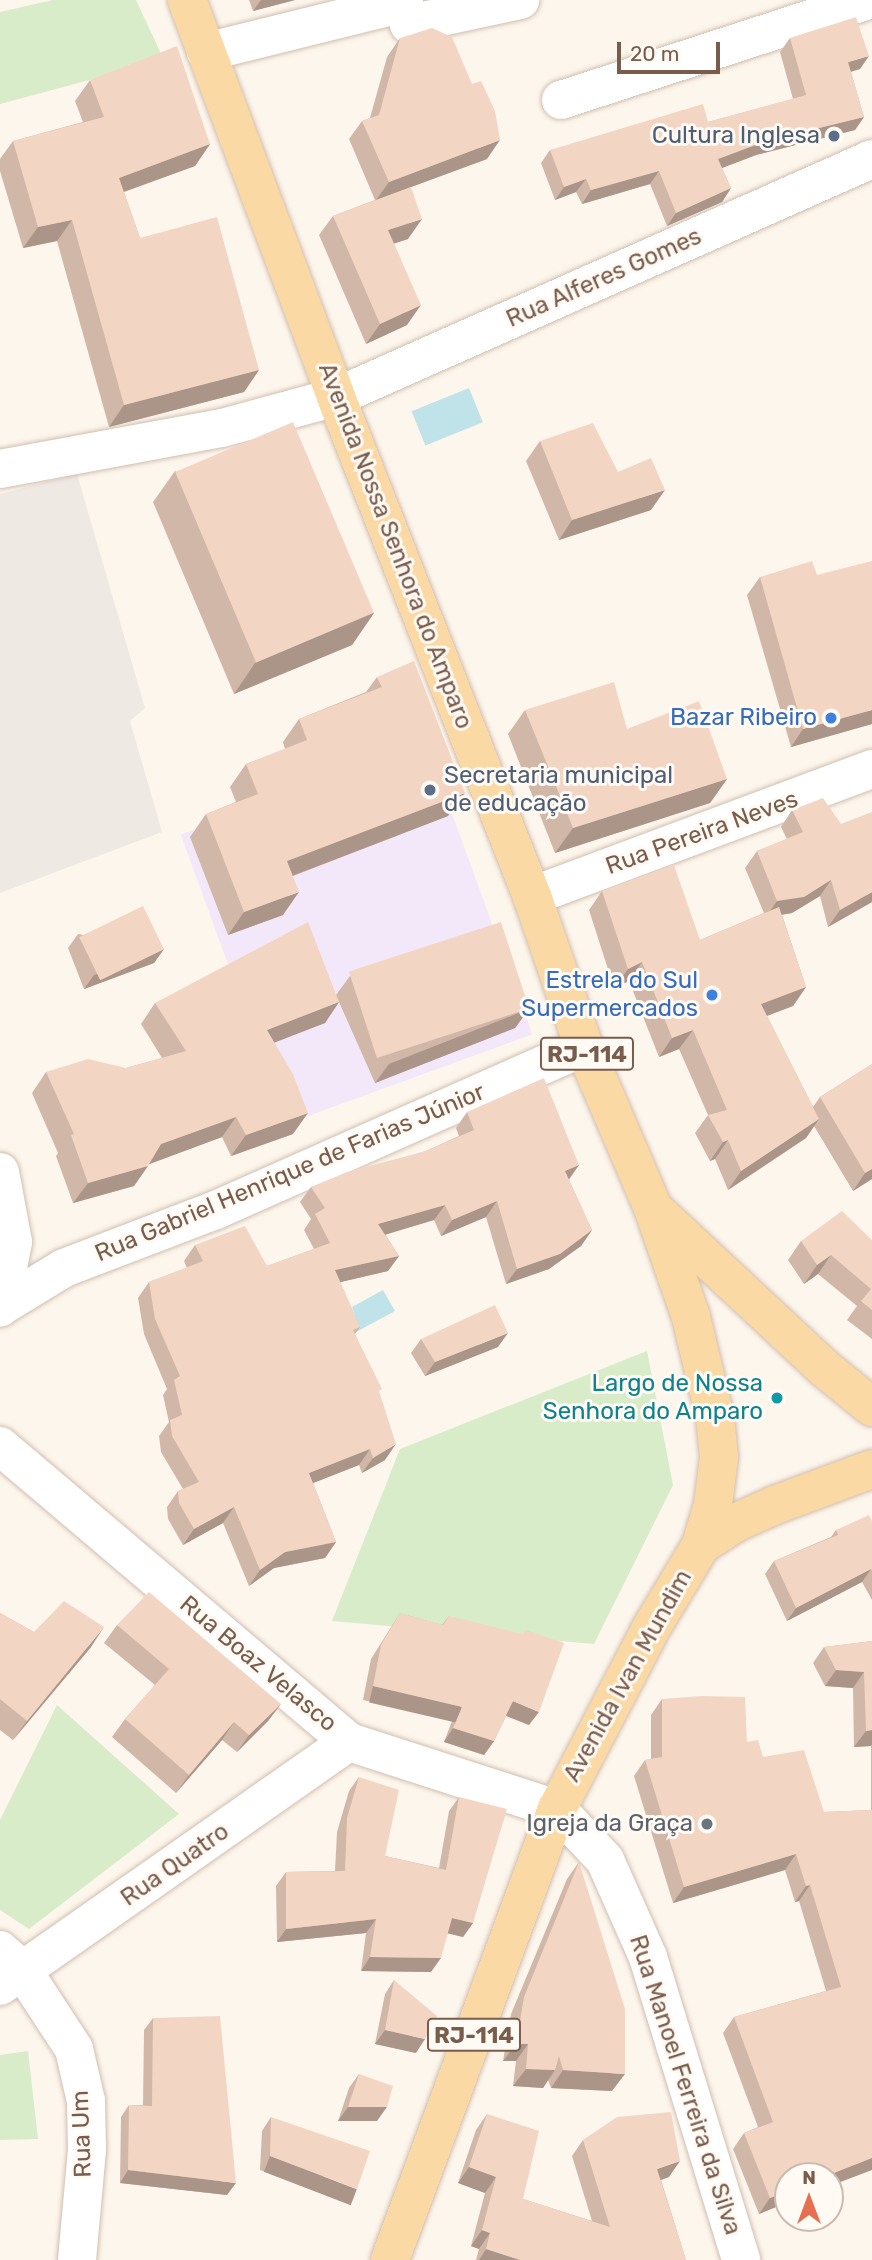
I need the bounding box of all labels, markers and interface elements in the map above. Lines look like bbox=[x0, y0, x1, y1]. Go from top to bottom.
scale bar bbox=[620, 28, 723, 72]
text: 20 m bbox=[630, 41, 679, 66]
place label: Cultura Inglesa bbox=[652, 122, 820, 150]
marker: Cultura Inglesa bbox=[826, 128, 842, 144]
street label: Rua Alferes Gomes bbox=[502, 222, 706, 334]
street label: Avenida Nossa Senhora do Amparo bbox=[312, 359, 478, 733]
place label: Bazar Ribeiro bbox=[670, 704, 817, 732]
marker: Bazar Ribeiro bbox=[823, 710, 839, 726]
place label: Secretaria municipal de educação bbox=[444, 762, 673, 818]
marker: Secretaria municipal de educação bbox=[422, 782, 438, 798]
street label: Rua Pereira Neves bbox=[602, 785, 802, 881]
place label: Estrela do Sul Supermercados bbox=[521, 967, 698, 1023]
marker: Estrela do Sul Supermercados bbox=[704, 987, 720, 1003]
road number: RJ-114 bbox=[540, 1035, 634, 1074]
street label: Rua Gabriel Henrique de Farias Júnior bbox=[91, 1078, 489, 1268]
place label: Largo de Nossa Senhora do Amparo bbox=[542, 1370, 763, 1426]
marker: Largo de Nossa Senhora do Amparo bbox=[769, 1390, 785, 1406]
street label: Avenida Ivan Mundim bbox=[558, 1565, 698, 1787]
street label: Rua Boaz Velasco bbox=[173, 1590, 343, 1738]
place label: Igreja da Graça bbox=[526, 1810, 693, 1838]
marker: Igreja da Graça bbox=[699, 1816, 715, 1832]
street label: Rua Quatro bbox=[115, 1817, 235, 1913]
street label: Rua Manoel Ferreira da Silva bbox=[623, 1931, 747, 2239]
road number: RJ-114 bbox=[427, 2016, 521, 2054]
street label: Rua Um bbox=[66, 2090, 98, 2178]
north arrow bbox=[774, 2162, 844, 2232]
text: N bbox=[802, 2166, 816, 2189]

